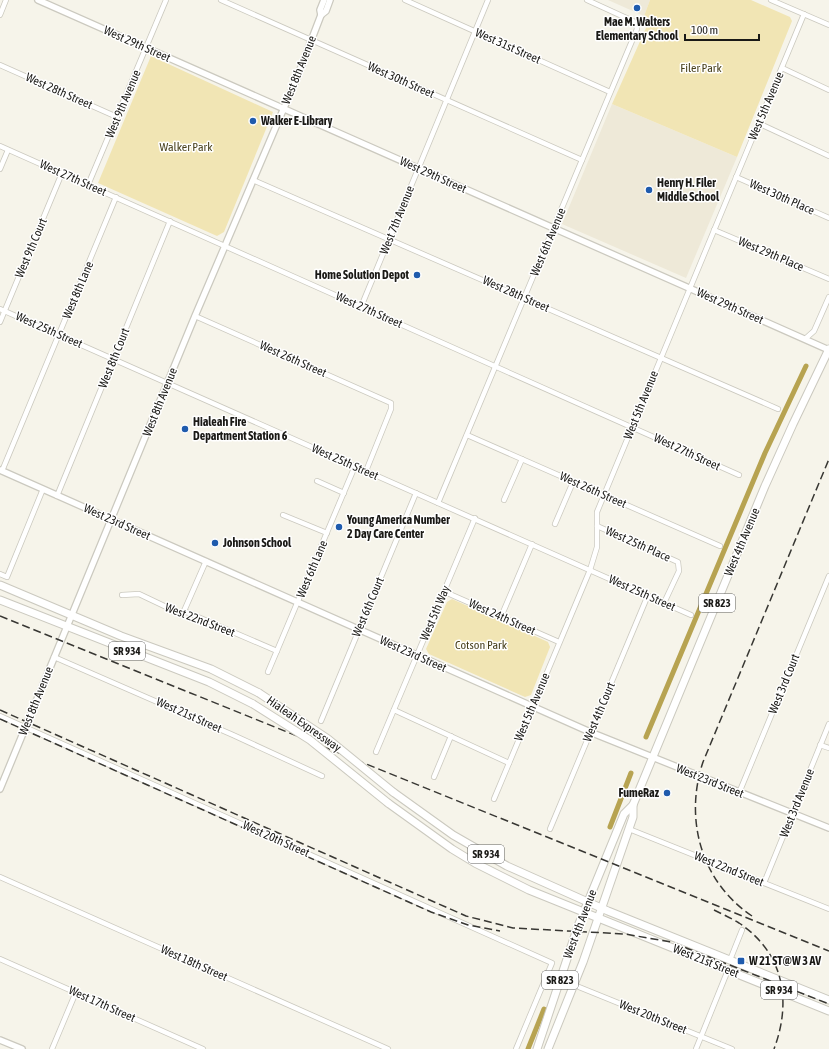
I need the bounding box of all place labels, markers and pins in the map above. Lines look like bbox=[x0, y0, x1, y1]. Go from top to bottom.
marker: Mae M. Walters Elementary School bbox=[632, 3, 642, 13]
place label: Mae M. Walters Elementary School bbox=[596, 15, 679, 43]
place label: Walker E-Library bbox=[260, 114, 332, 128]
marker: Walker E-Library bbox=[248, 116, 258, 126]
place label: Henry H. Filer Middle School bbox=[657, 176, 720, 204]
marker: Henry H. Filer Middle School bbox=[644, 185, 654, 195]
place label: Home Solution Depot bbox=[315, 268, 410, 282]
marker: Home Solution Depot bbox=[412, 270, 422, 280]
place label: Hialeah Fire Department Station 6 bbox=[193, 415, 288, 443]
marker: Hialeah Fire Department Station 6 bbox=[180, 424, 190, 434]
place label: Young America Number 2 Day Care Center bbox=[346, 513, 450, 541]
marker: Young America Number 2 Day Care Center bbox=[334, 522, 344, 532]
place label: Johnson School bbox=[222, 536, 292, 550]
marker: Johnson School bbox=[210, 538, 220, 548]
place label: FumeRaz bbox=[618, 786, 660, 800]
marker: FumeRaz bbox=[662, 788, 672, 798]
place label: W 21 ST@W 3 AV bbox=[748, 954, 821, 968]
marker: W 21 ST@W 3 AV bbox=[736, 956, 746, 966]

